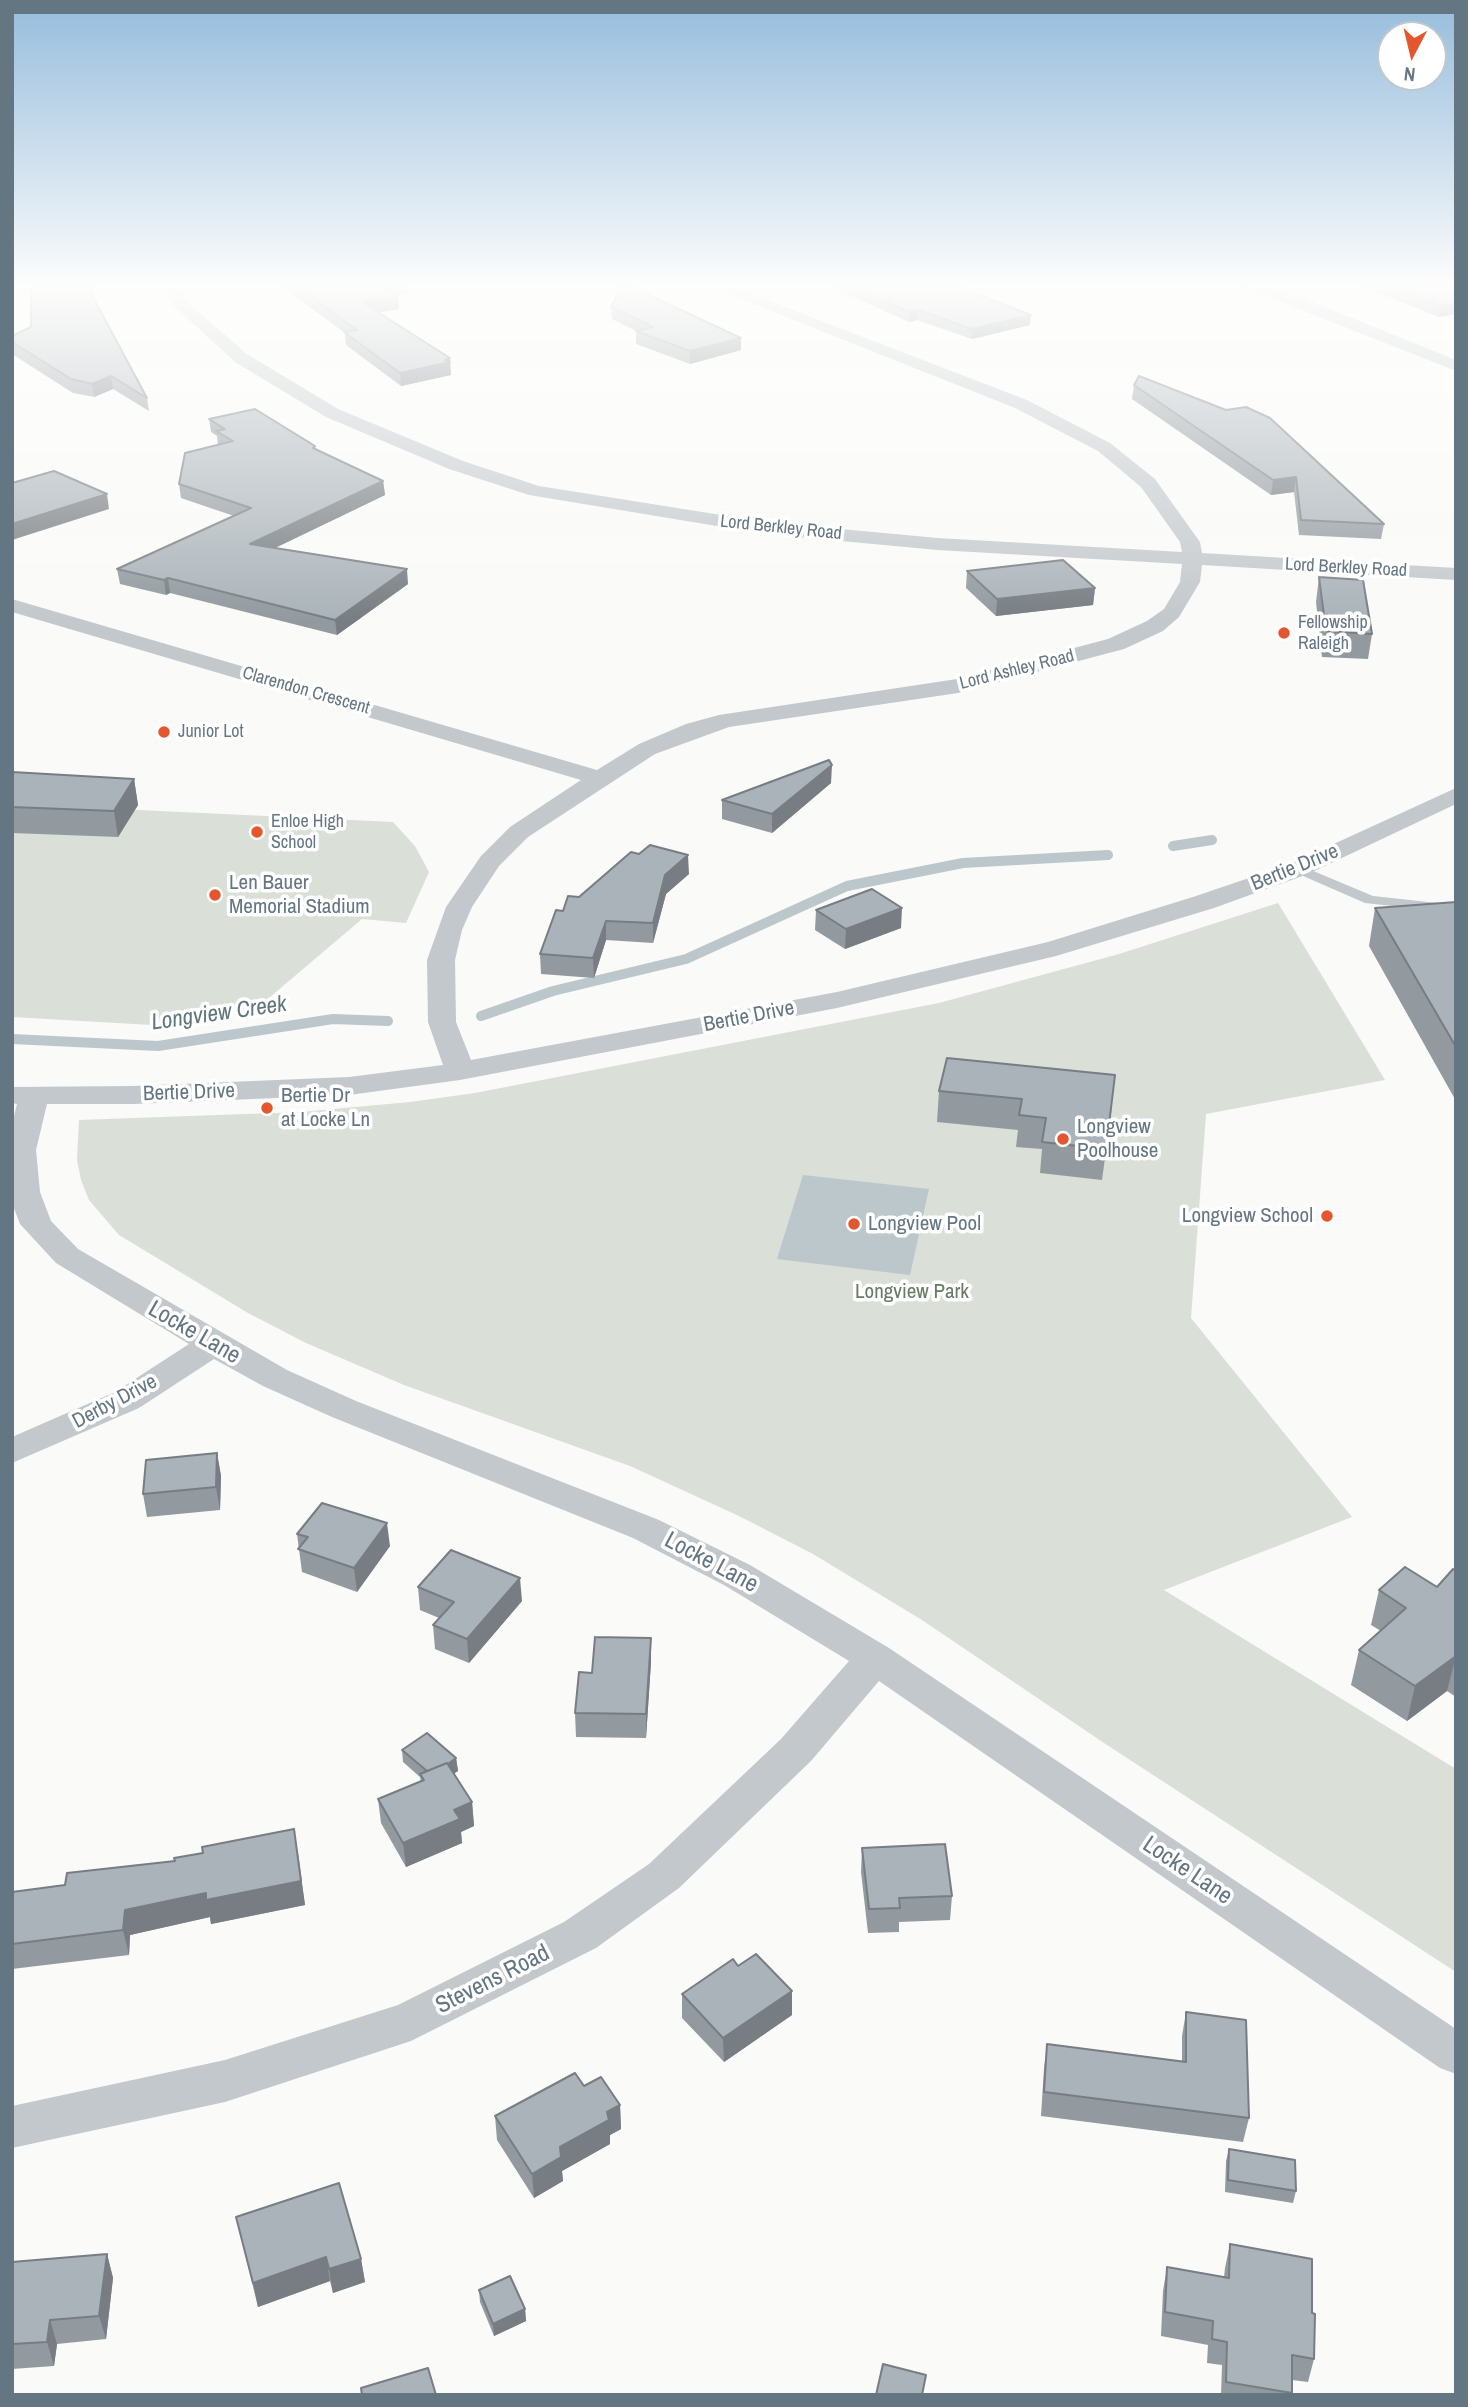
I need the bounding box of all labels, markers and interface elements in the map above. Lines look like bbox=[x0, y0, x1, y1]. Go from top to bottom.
north arrow bbox=[1377, 21, 1447, 91]
text: N bbox=[1403, 61, 1417, 88]
street label: Lord Berkley Road bbox=[719, 511, 843, 545]
street label: Lord Berkley Road bbox=[1284, 554, 1408, 582]
place label: Fellowship Raleigh bbox=[1298, 612, 1368, 654]
marker: Fellowship Raleigh bbox=[1276, 625, 1292, 641]
street label: Lord Ashley Road bbox=[957, 645, 1077, 695]
street label: Clarendon Crescent bbox=[240, 663, 372, 719]
place label: Junior Lot bbox=[178, 721, 244, 743]
marker: Junior Lot bbox=[156, 724, 172, 740]
place label: Enloe High School bbox=[271, 811, 344, 854]
marker: Enloe High School bbox=[249, 824, 265, 840]
street label: Bertie Drive bbox=[1248, 839, 1342, 897]
place label: Len Bauer Memorial Stadium bbox=[229, 870, 370, 920]
marker: Len Bauer Memorial Stadium bbox=[207, 887, 223, 903]
water label: Longview Creek bbox=[150, 991, 288, 1037]
street label: Bertie Drive bbox=[702, 996, 796, 1038]
street label: Bertie Drive bbox=[143, 1079, 235, 1107]
place label: Bertie Dr at Locke Ln bbox=[281, 1083, 370, 1133]
marker: Bertie Dr at Locke Ln bbox=[259, 1100, 275, 1116]
place label: Longview Poolhouse bbox=[1077, 1114, 1158, 1164]
marker: Longview Poolhouse bbox=[1055, 1131, 1071, 1147]
place label: Longview School bbox=[1182, 1203, 1313, 1229]
marker: Longview School bbox=[1319, 1208, 1335, 1224]
place label: Longview Pool bbox=[868, 1211, 981, 1237]
marker: Longview Pool bbox=[846, 1216, 862, 1232]
park label: Longview Park bbox=[855, 1279, 969, 1305]
street label: Locke Lane bbox=[143, 1295, 245, 1371]
street label: Derby Drive bbox=[69, 1369, 161, 1435]
street label: Locke Lane bbox=[659, 1526, 763, 1600]
street label: Locke Lane bbox=[1137, 1831, 1237, 1911]
street label: Stevens Road bbox=[431, 1939, 555, 2021]

